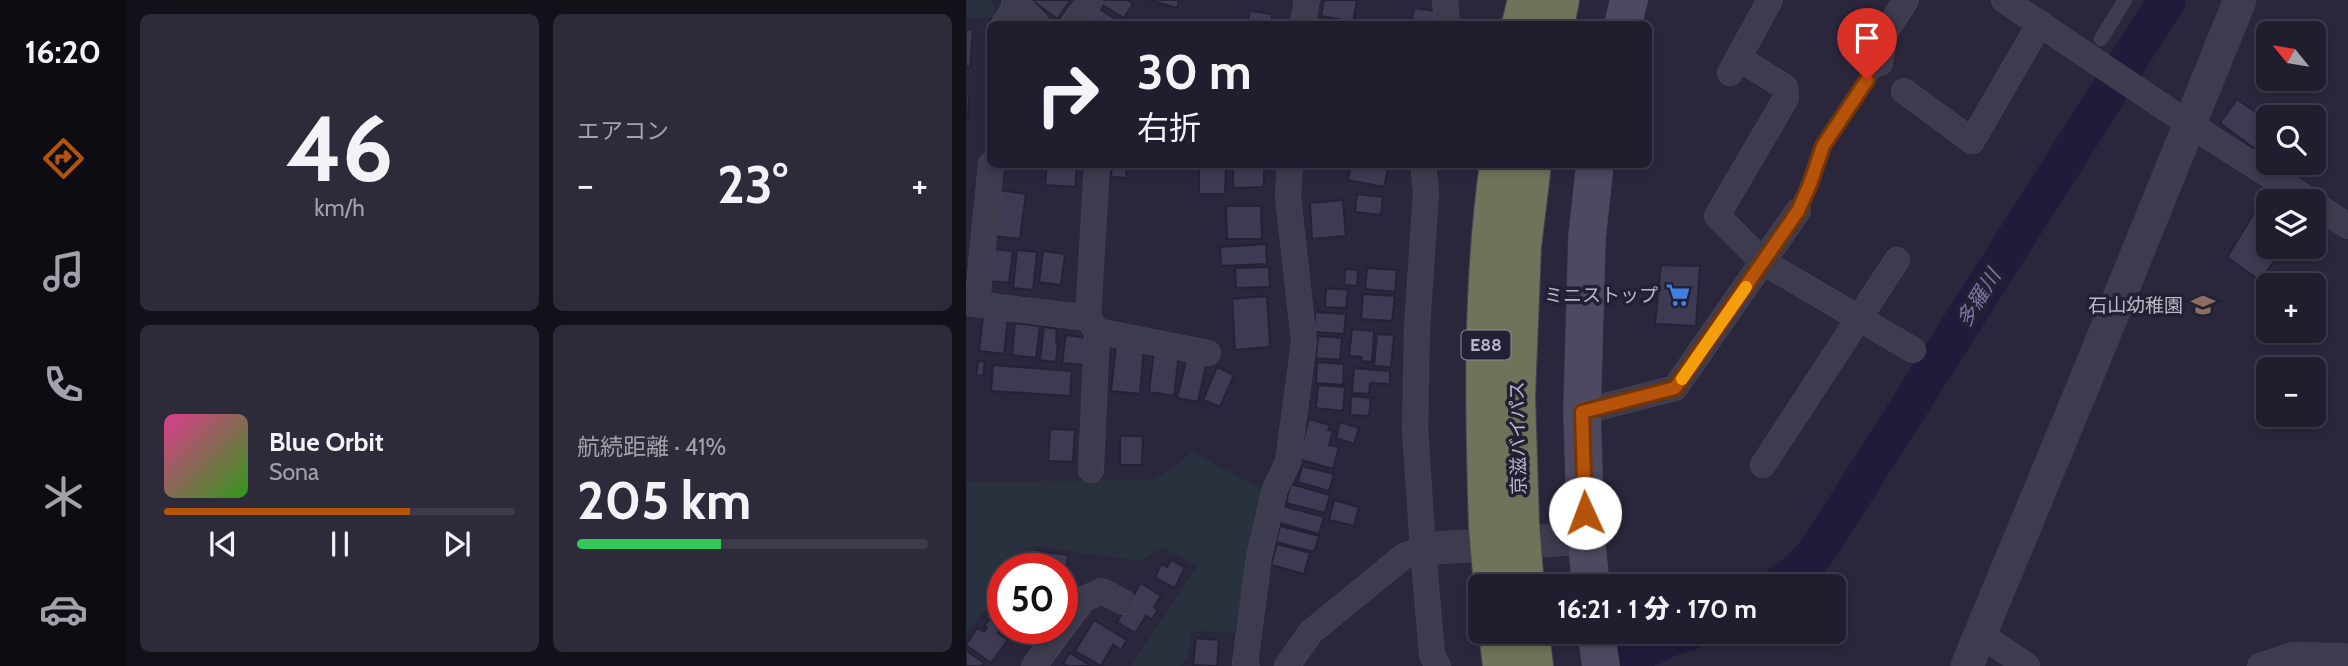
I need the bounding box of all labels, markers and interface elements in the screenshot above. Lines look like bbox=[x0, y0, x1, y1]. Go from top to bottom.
pin bbox=[1837, 8, 1897, 80]
icon: arrive bbox=[1848, 19, 1886, 57]
north arrow bbox=[2256, 21, 2326, 91]
map controls bbox=[2256, 21, 2326, 427]
text: 16:20 bbox=[25, 32, 101, 71]
text: 30 m bbox=[1137, 42, 1252, 101]
icon: right bbox=[1022, 49, 1113, 140]
text: 46 bbox=[286, 93, 393, 204]
button: search bbox=[2256, 105, 2326, 175]
text: 右折 bbox=[1137, 108, 1201, 147]
text: エアコン bbox=[577, 117, 669, 145]
icon: directions bbox=[39, 134, 88, 183]
text: 23° bbox=[717, 153, 788, 216]
text: − bbox=[577, 161, 594, 208]
text: + bbox=[911, 161, 928, 208]
button: layers bbox=[2256, 189, 2326, 259]
text: km/h bbox=[314, 194, 365, 222]
icon: music bbox=[39, 247, 88, 296]
water label: 多羅川 bbox=[1951, 263, 2006, 331]
button: + bbox=[2256, 273, 2326, 343]
supermarket icon: ミニストップ bbox=[1664, 281, 1692, 309]
place label: ミニストップ bbox=[1544, 284, 1658, 307]
school or university icon: 石山幼稚園 bbox=[2189, 291, 2217, 319]
place label: 石山幼稚園 bbox=[2088, 294, 2183, 317]
road number: E88 bbox=[1462, 330, 1510, 360]
button: − bbox=[2256, 357, 2326, 427]
icon: phone bbox=[39, 360, 88, 409]
street label: 京滋バイパス bbox=[1506, 381, 1530, 495]
text: Blue Orbit bbox=[269, 426, 384, 458]
text: 航続距離 · 41% bbox=[577, 433, 726, 461]
text: Sona bbox=[269, 458, 319, 486]
text: 205 km bbox=[577, 469, 751, 532]
icon: climate bbox=[39, 472, 88, 521]
position arrow bbox=[1548, 476, 1622, 550]
icon: previous bbox=[204, 525, 242, 563]
icon: pause bbox=[321, 525, 359, 563]
icon: next bbox=[438, 525, 476, 563]
speed limit sign: 50 bbox=[987, 553, 1078, 644]
icon: car bbox=[39, 585, 88, 634]
text: 16:21 · 1 分 · 170 m bbox=[1557, 593, 1757, 625]

